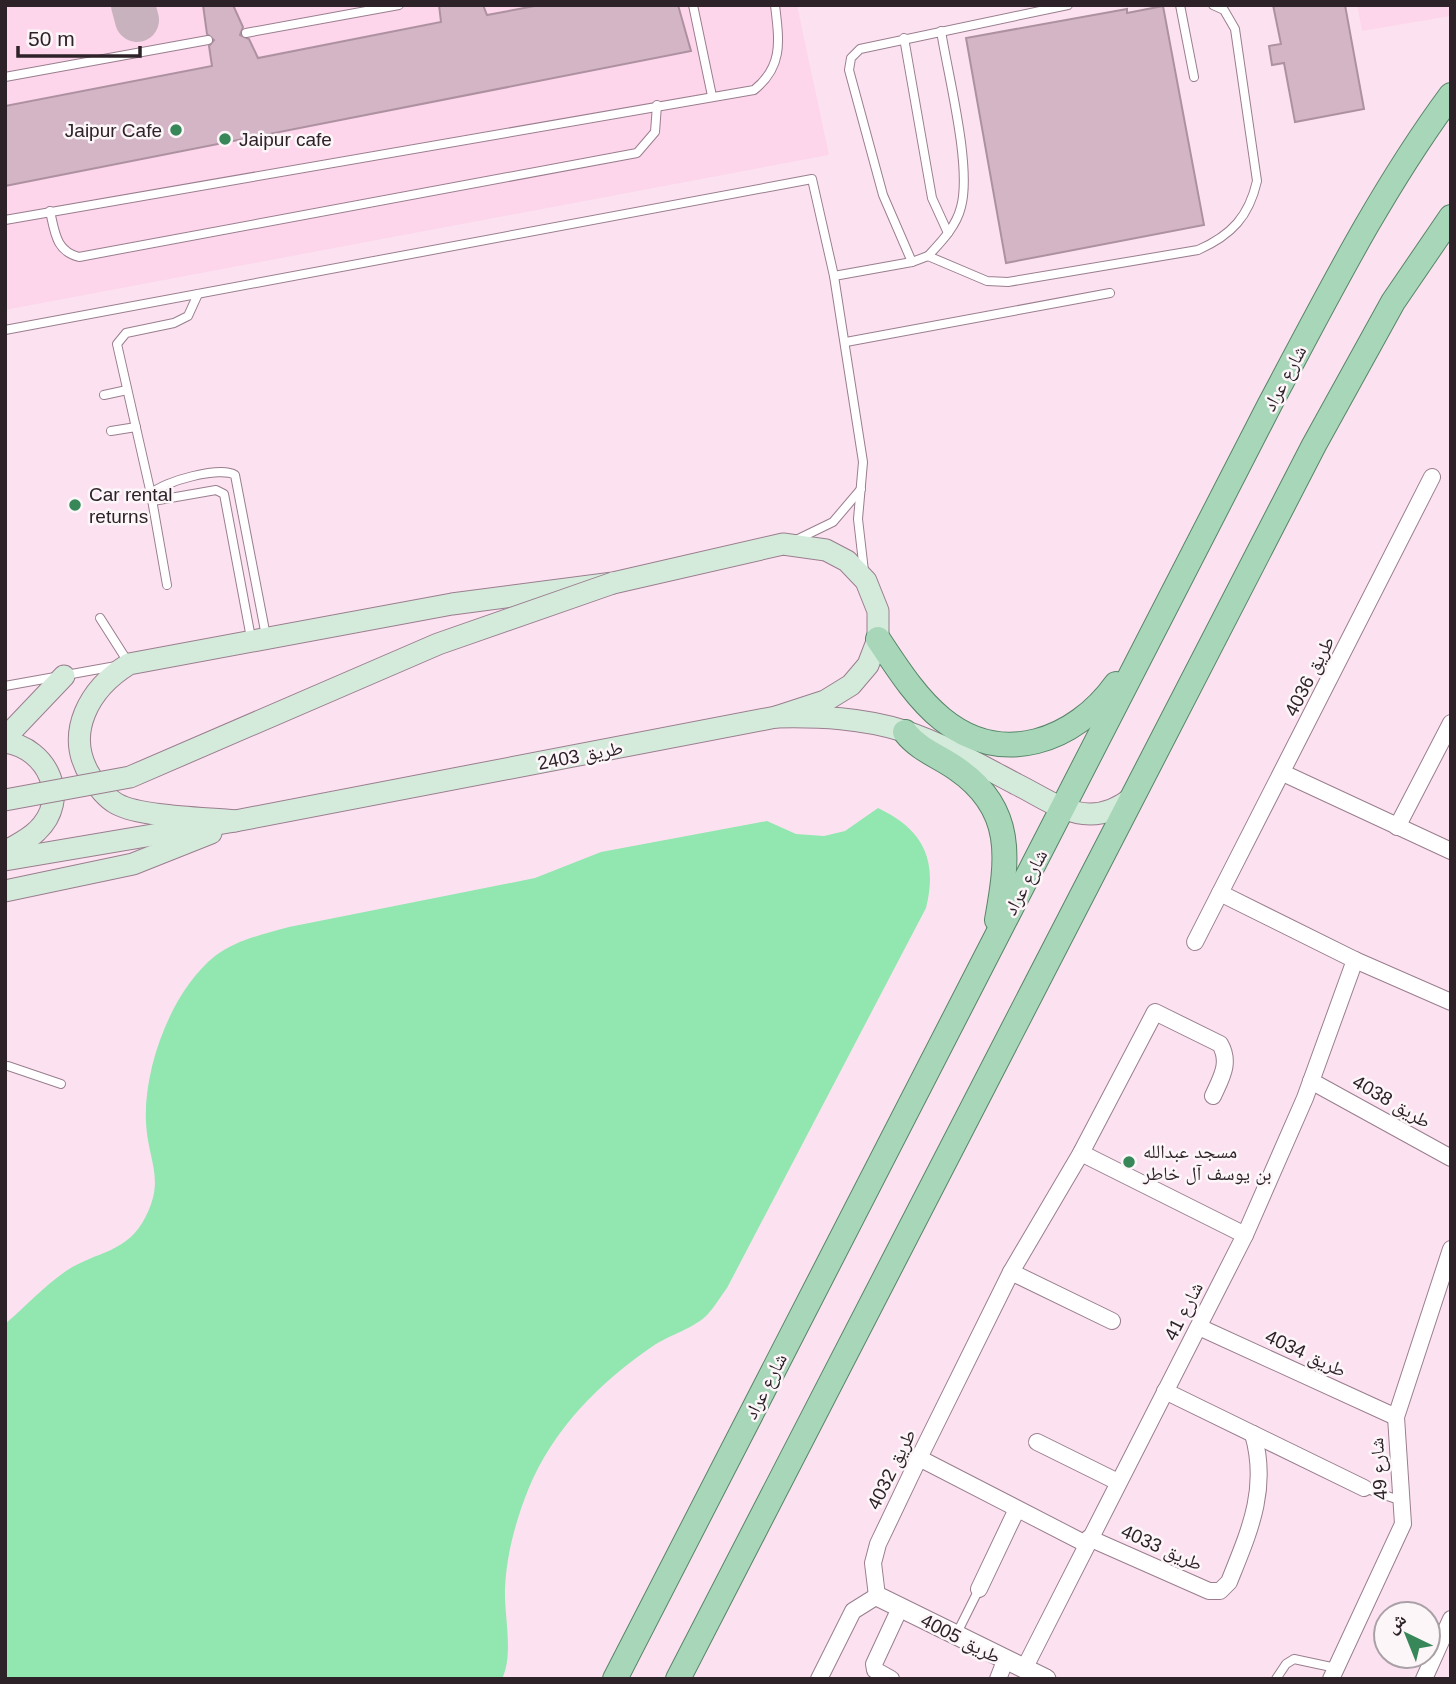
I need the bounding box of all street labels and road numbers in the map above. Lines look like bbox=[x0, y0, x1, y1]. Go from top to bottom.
street label: شارع عراد bbox=[1258, 342, 1311, 415]
street label: طريق 4036 bbox=[1280, 633, 1339, 720]
street label: طريق 2403 bbox=[536, 737, 625, 775]
street label: شارع عراد bbox=[999, 846, 1052, 919]
street label: طريق 4038 bbox=[1349, 1071, 1434, 1133]
street label: شارع 41 bbox=[1160, 1279, 1208, 1344]
street label: طريق 4034 bbox=[1262, 1326, 1349, 1382]
street label: شارع عراد bbox=[740, 1350, 792, 1423]
street label: طريق 4032 bbox=[863, 1426, 921, 1513]
street label: شارع 49 bbox=[1366, 1437, 1392, 1501]
street label: طريق 4033 bbox=[1118, 1520, 1206, 1576]
street label: طريق 4005 bbox=[917, 1609, 1004, 1668]

